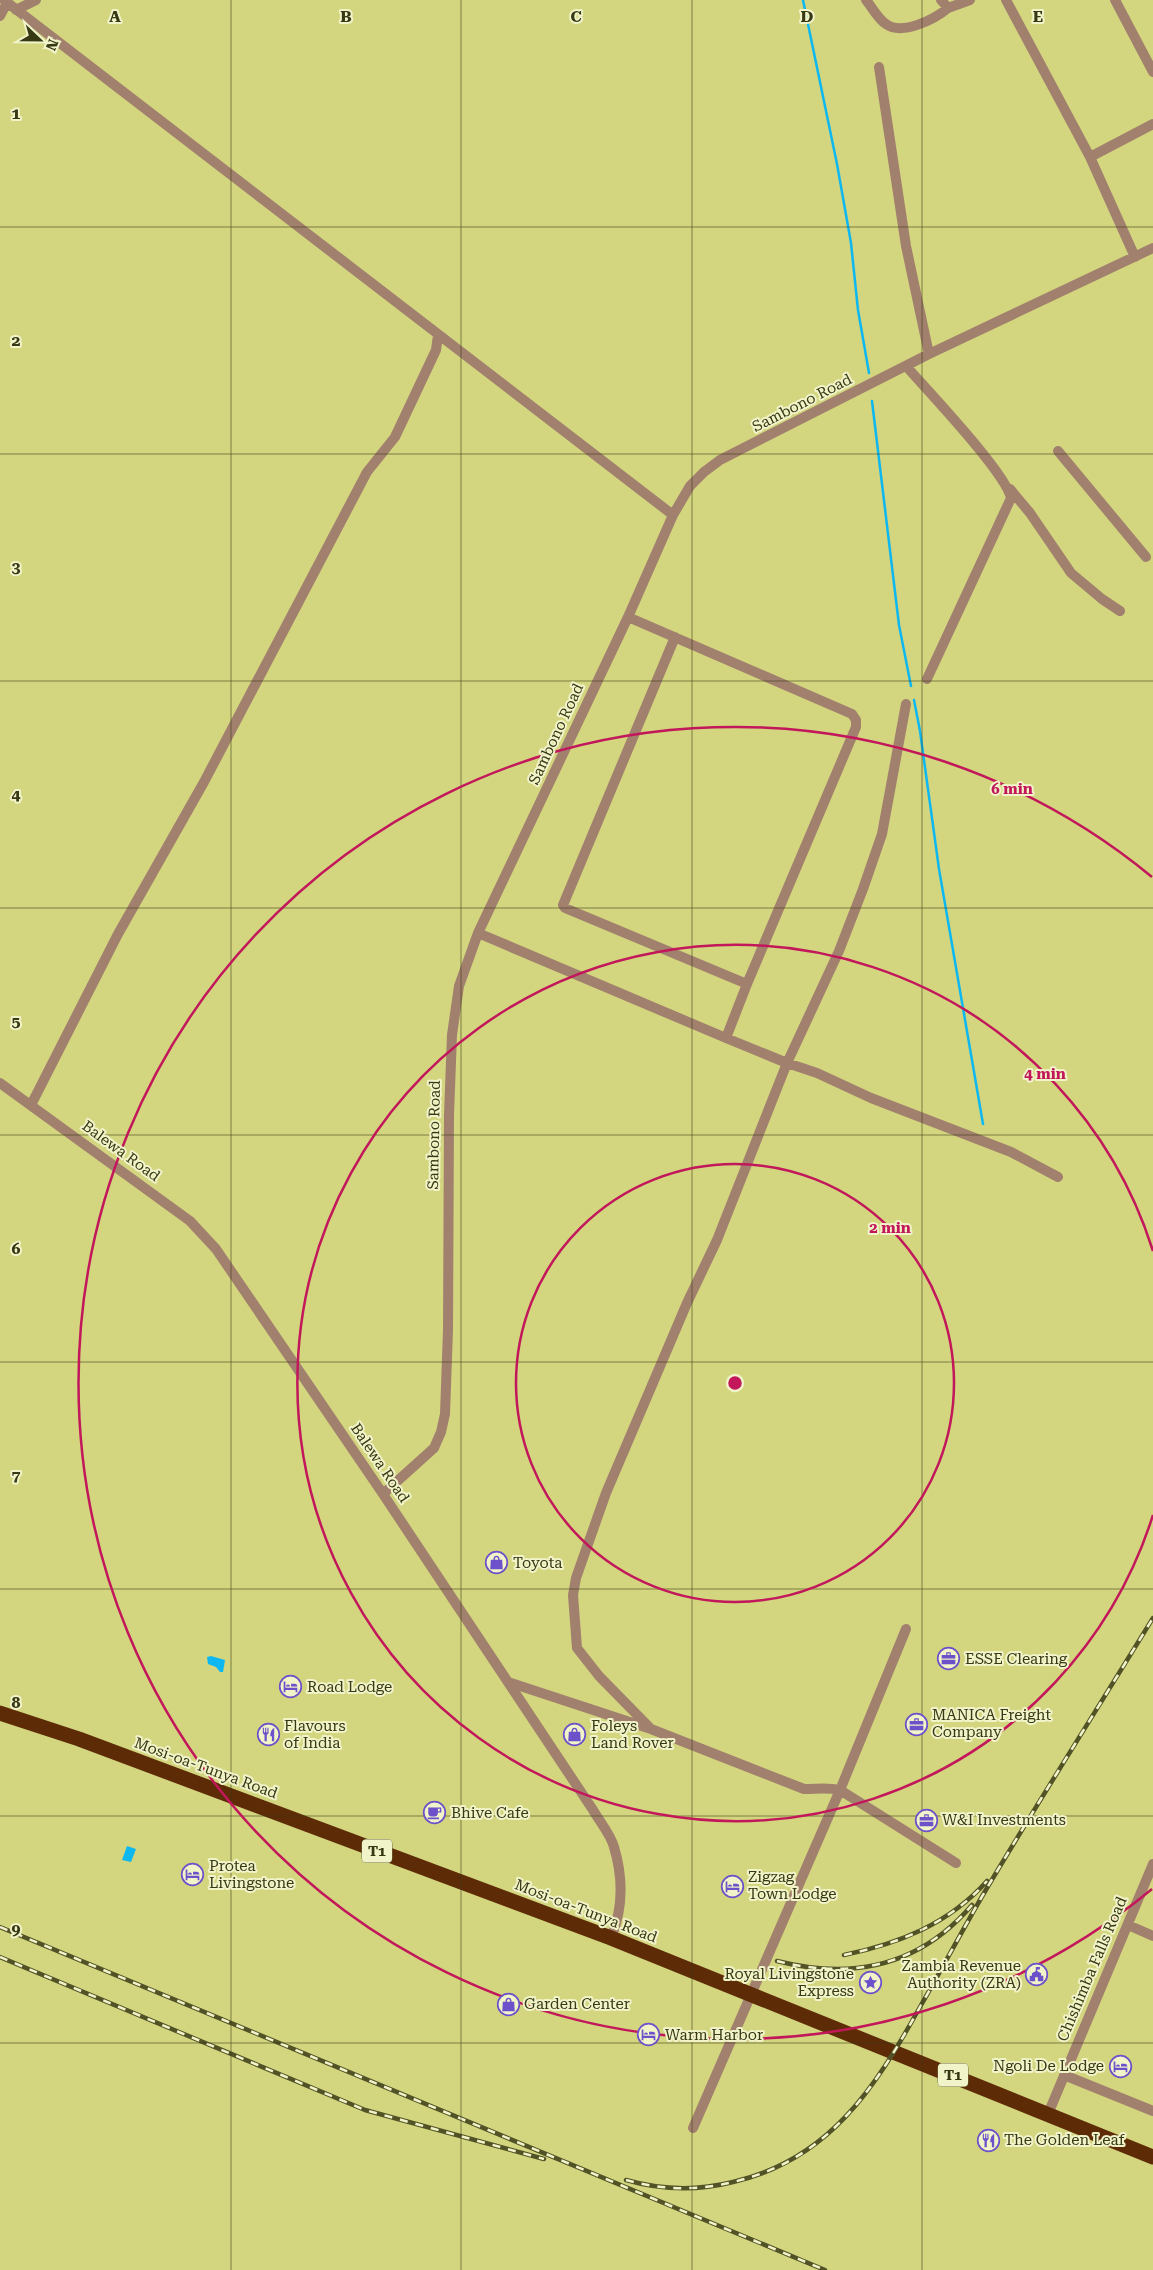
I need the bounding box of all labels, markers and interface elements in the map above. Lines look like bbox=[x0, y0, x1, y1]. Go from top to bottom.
text: A bbox=[109, 7, 121, 26]
text: B bbox=[340, 7, 352, 26]
text: C bbox=[570, 7, 582, 26]
text: D bbox=[801, 7, 814, 26]
text: E bbox=[1033, 7, 1043, 26]
north arrow bbox=[15, 15, 65, 65]
text: N bbox=[43, 37, 61, 53]
text: 1 bbox=[12, 104, 21, 123]
text: 2 bbox=[12, 331, 21, 350]
street label: Sambono Road bbox=[749, 370, 855, 436]
text: 3 bbox=[12, 558, 21, 577]
street label: Sambono Road bbox=[525, 680, 587, 787]
text: 6 min bbox=[991, 780, 1033, 798]
text: 4 bbox=[12, 785, 21, 804]
text: 5 bbox=[12, 1012, 21, 1031]
text: 4 min bbox=[1024, 1065, 1066, 1083]
street label: Sambono Road bbox=[424, 1080, 444, 1190]
street label: Balewa Road bbox=[79, 1117, 164, 1185]
text: 2 min bbox=[869, 1219, 911, 1237]
text: 6 bbox=[12, 1239, 21, 1258]
centre of rings bbox=[726, 1374, 744, 1392]
street label: Balewa Road bbox=[347, 1420, 413, 1506]
text: 7 bbox=[12, 1466, 21, 1485]
shop icon: Toyota bbox=[485, 1551, 509, 1575]
place label: Toyota bbox=[513, 1554, 562, 1572]
office icon: ESSE Clearing bbox=[937, 1647, 961, 1671]
place label: ESSE Clearing bbox=[965, 1650, 1068, 1668]
hotel icon: Road Lodge bbox=[279, 1675, 303, 1699]
place label: Road Lodge bbox=[307, 1678, 392, 1696]
text: 8 bbox=[12, 1693, 21, 1712]
place label: MANICA Freight Company bbox=[932, 1706, 1052, 1741]
office icon: MANICA Freight Company bbox=[904, 1712, 928, 1736]
place label: Flavours of India bbox=[284, 1717, 346, 1752]
place label: Foleys Land Rover bbox=[591, 1717, 674, 1752]
restaurant icon: Flavours of India bbox=[256, 1723, 280, 1747]
shop icon: Foleys Land Rover bbox=[563, 1723, 587, 1747]
street label: Mosi-oa-Tunya Road bbox=[132, 1734, 280, 1802]
cafe icon: Bhive Cafe bbox=[423, 1801, 447, 1825]
place label: Bhive Cafe bbox=[451, 1804, 529, 1822]
office icon: W&I Investments bbox=[914, 1808, 938, 1832]
place label: W&I Investments bbox=[942, 1811, 1066, 1829]
road number: T1 bbox=[362, 1840, 392, 1862]
place label: Protea Livingstone bbox=[209, 1857, 294, 1892]
hotel icon: Protea Livingstone bbox=[181, 1863, 205, 1887]
place label: Zigzag Town Lodge bbox=[748, 1868, 836, 1903]
hotel icon: Zigzag Town Lodge bbox=[720, 1874, 744, 1898]
street label: Mosi-oa-Tunya Road bbox=[512, 1876, 660, 1947]
street label: Chishimba Falls Road bbox=[1053, 1894, 1131, 2044]
text: 9 bbox=[12, 1920, 21, 1939]
place label: Zambia Revenue Authority (ZRA) bbox=[902, 1957, 1021, 1992]
public building icon: Zambia Revenue Authority (ZRA) bbox=[1025, 1963, 1049, 1987]
place label: Royal Livingstone Express bbox=[724, 1965, 854, 2000]
place icon: Royal Livingstone Express bbox=[858, 1971, 882, 1995]
shop icon: Garden Center bbox=[496, 1992, 520, 2016]
place label: Garden Center bbox=[524, 1995, 630, 2013]
hotel icon: Warm Harbor bbox=[637, 2023, 661, 2047]
place label: Warm Harbor bbox=[665, 2026, 763, 2044]
hotel icon: Ngoli De Lodge bbox=[1108, 2054, 1132, 2078]
place label: Ngoli De Lodge bbox=[993, 2057, 1104, 2075]
road number: T1 bbox=[938, 2064, 968, 2086]
restaurant icon: The Golden Leaf bbox=[976, 2128, 1000, 2152]
place label: The Golden Leaf bbox=[1004, 2131, 1126, 2149]

